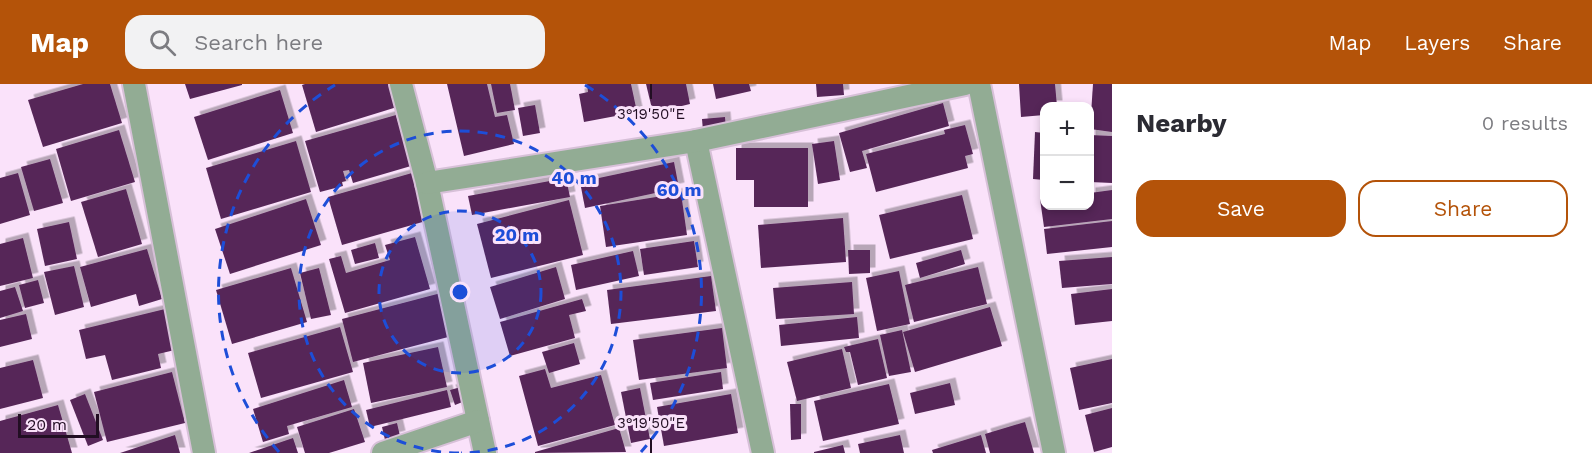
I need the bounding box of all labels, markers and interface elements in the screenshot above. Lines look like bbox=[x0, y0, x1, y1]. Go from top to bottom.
search box bbox=[125, 15, 545, 69]
text: Map bbox=[30, 26, 89, 59]
icon: search bbox=[146, 26, 179, 59]
text: Search here bbox=[194, 30, 323, 55]
text: Map bbox=[1328, 30, 1371, 55]
text: Layers bbox=[1404, 30, 1470, 55]
text: Share bbox=[1503, 30, 1562, 55]
map controls bbox=[1040, 102, 1094, 210]
button: + bbox=[1040, 102, 1094, 156]
text: 3°19'50"E bbox=[617, 105, 685, 123]
text: Nearby bbox=[1136, 108, 1227, 138]
text: 0 results bbox=[1482, 111, 1568, 135]
button: − bbox=[1040, 156, 1094, 210]
text: 40 m bbox=[551, 167, 597, 188]
text: 60 m bbox=[657, 179, 701, 200]
button: Save bbox=[1136, 180, 1346, 237]
button: Share bbox=[1358, 180, 1568, 237]
text: 20 m bbox=[495, 224, 539, 245]
centre of rings bbox=[450, 282, 470, 302]
scale bar bbox=[18, 411, 99, 438]
text: 3°19'50"E bbox=[617, 414, 685, 432]
text: 20 m bbox=[27, 415, 67, 434]

